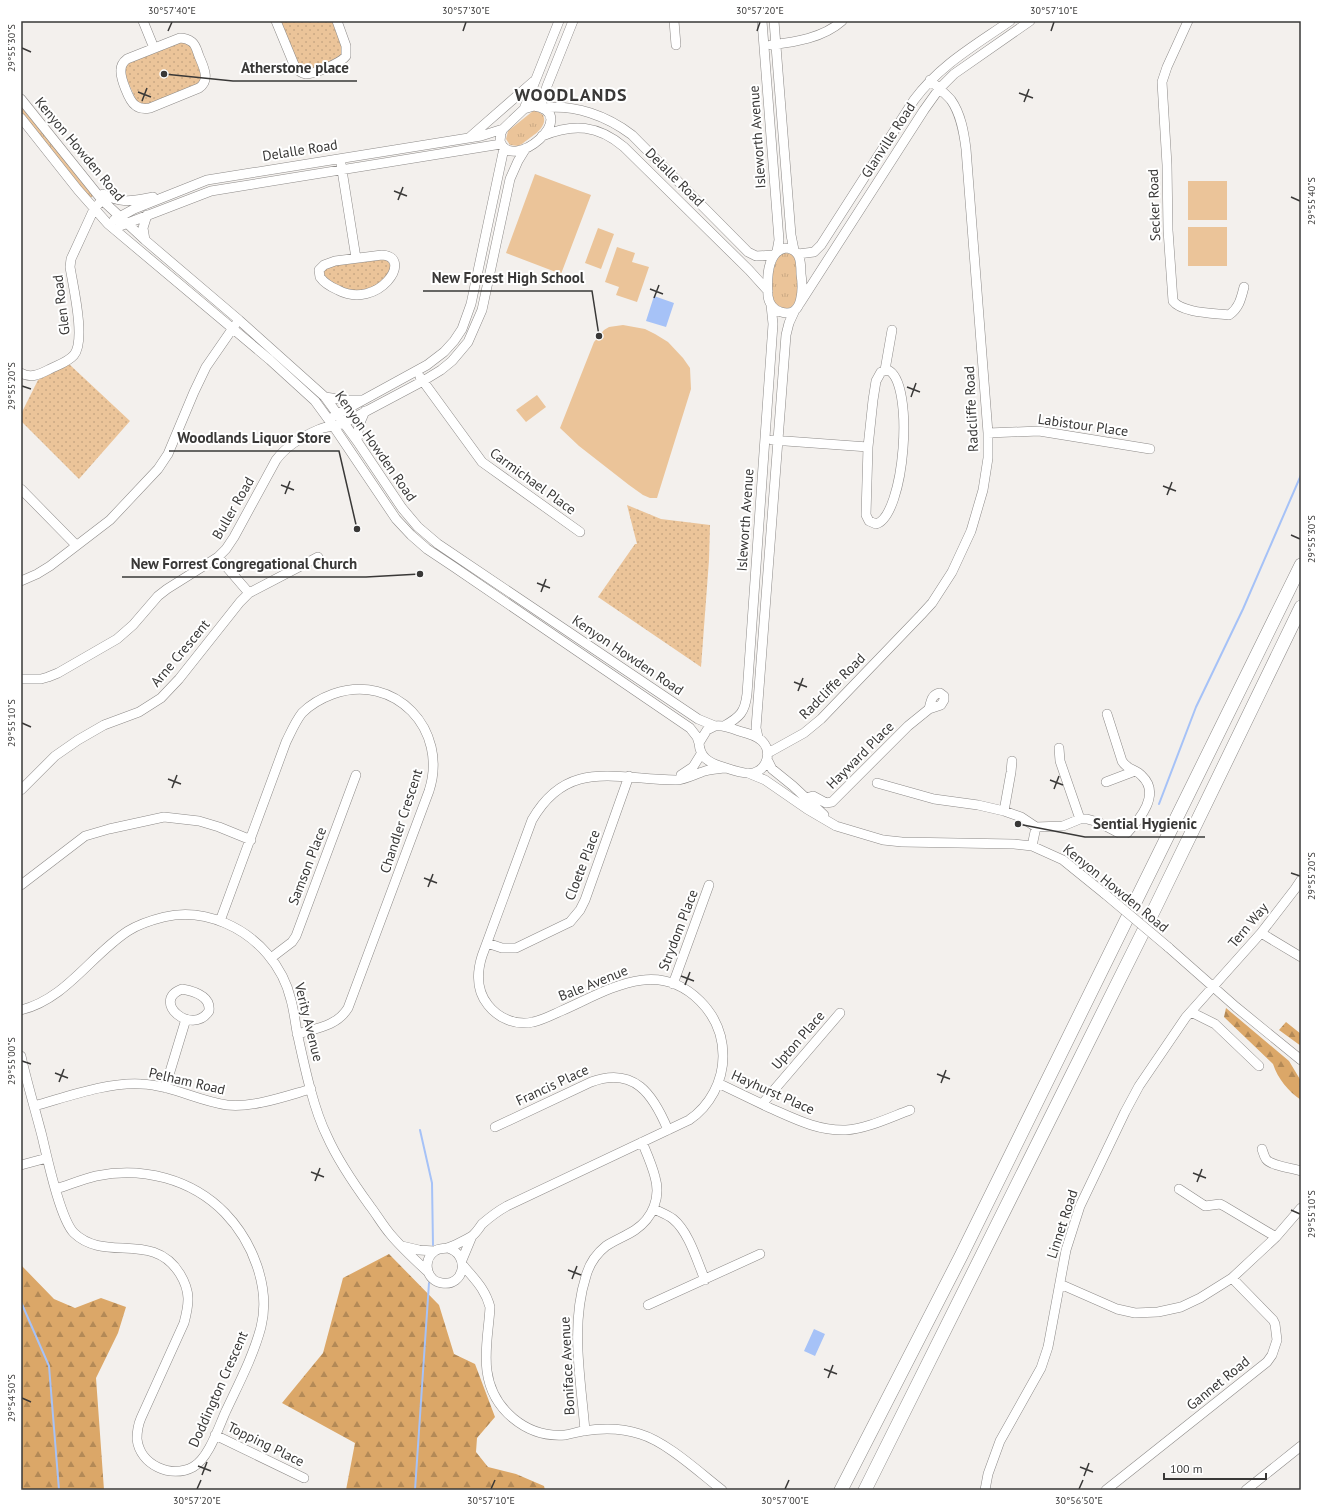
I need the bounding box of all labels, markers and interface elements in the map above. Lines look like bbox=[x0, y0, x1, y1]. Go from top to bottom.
text: 30°57'40"E bbox=[148, 4, 196, 17]
text: 30°57'30"E bbox=[442, 4, 490, 17]
text: 30°57'20"E bbox=[736, 4, 784, 17]
text: 30°57'10"E bbox=[1030, 4, 1078, 17]
text: 29°55'30"S bbox=[5, 24, 18, 72]
callout: Atherstone place bbox=[233, 54, 357, 81]
text: Atherstone place bbox=[241, 58, 349, 77]
district label: WOODLANDS bbox=[514, 83, 628, 106]
street label: Isleworth Avenue bbox=[744, 85, 770, 189]
street label: Kenyon Howden Road bbox=[31, 93, 129, 205]
street label: Glanville Road bbox=[857, 99, 919, 181]
street label: Delalle Road bbox=[261, 135, 339, 165]
street label: Delalle Road bbox=[642, 144, 708, 210]
street label: Secker Road bbox=[1144, 168, 1164, 242]
text: 29°55'40"S bbox=[1305, 177, 1318, 225]
callout: New Forest High School bbox=[423, 264, 592, 291]
text: New Forest High School bbox=[432, 268, 585, 287]
street label: Glen Road bbox=[48, 274, 74, 336]
text: 29°55'20"S bbox=[5, 362, 18, 410]
street label: Radcliffe Road bbox=[960, 366, 982, 452]
street label: Kenyon Howden Road bbox=[331, 387, 421, 505]
street label: Labistour Place bbox=[1037, 410, 1129, 440]
callout: Woodlands Liquor Store bbox=[169, 424, 339, 451]
text: Woodlands Liquor Store bbox=[177, 428, 331, 447]
street label: Carmichael Place bbox=[486, 444, 580, 518]
street label: Isleworth Avenue bbox=[732, 468, 758, 572]
street label: Buller Road bbox=[208, 474, 258, 542]
text: 29°55'30"S bbox=[1305, 515, 1318, 563]
callout: New Forrest Congregational Church bbox=[122, 550, 366, 577]
text: New Forrest Congregational Church bbox=[131, 554, 357, 573]
street label: Kenyon Howden Road bbox=[569, 611, 687, 699]
street label: Arne Crescent bbox=[147, 615, 214, 690]
street label: Radcliffe Road bbox=[795, 649, 869, 723]
text: 29°55'10"S bbox=[5, 699, 18, 747]
street label: Hayward Place bbox=[822, 717, 898, 793]
street label: Chandler Crescent bbox=[376, 766, 426, 875]
callout: Sential Hygienic bbox=[1085, 810, 1205, 837]
text: Sential Hygienic bbox=[1093, 814, 1197, 833]
street label: Samson Place bbox=[284, 824, 330, 908]
street label: Cloete Place bbox=[560, 827, 604, 903]
street label: Kenyon Howden Road bbox=[1060, 840, 1172, 936]
text: 29°55'20"S bbox=[1305, 852, 1318, 900]
street label: Strydom Place bbox=[654, 887, 702, 973]
street label: Tern Way bbox=[1224, 898, 1272, 951]
street label: Bale Avenue bbox=[556, 961, 630, 1005]
street label: Verity Avenue bbox=[290, 980, 327, 1063]
street label: Upton Place bbox=[768, 1007, 828, 1073]
text: 29°55'00"S bbox=[5, 1037, 18, 1085]
street label: Francis Place bbox=[513, 1060, 591, 1110]
street label: Pelham Road bbox=[147, 1063, 227, 1099]
street label: Hayhurst Place bbox=[729, 1066, 817, 1118]
street label: Linnet Road bbox=[1042, 1187, 1082, 1261]
text: 29°55'10"S bbox=[1305, 1190, 1318, 1238]
street label: Boniface Avenue bbox=[555, 1316, 579, 1416]
street label: Doddington Crescent bbox=[184, 1328, 252, 1450]
street label: Gannet Road bbox=[1183, 1352, 1253, 1414]
text: 29°54'50"S bbox=[5, 1374, 18, 1422]
street label: Topping Place bbox=[225, 1418, 307, 1470]
scale bar bbox=[1164, 1455, 1266, 1481]
text: 100 m bbox=[1170, 1461, 1203, 1476]
text: 30°57'20"E bbox=[173, 1494, 221, 1507]
text: 30°57'10"E bbox=[467, 1494, 515, 1507]
text: 30°57'00"E bbox=[761, 1494, 809, 1507]
text: 30°56'50"E bbox=[1055, 1494, 1103, 1507]

